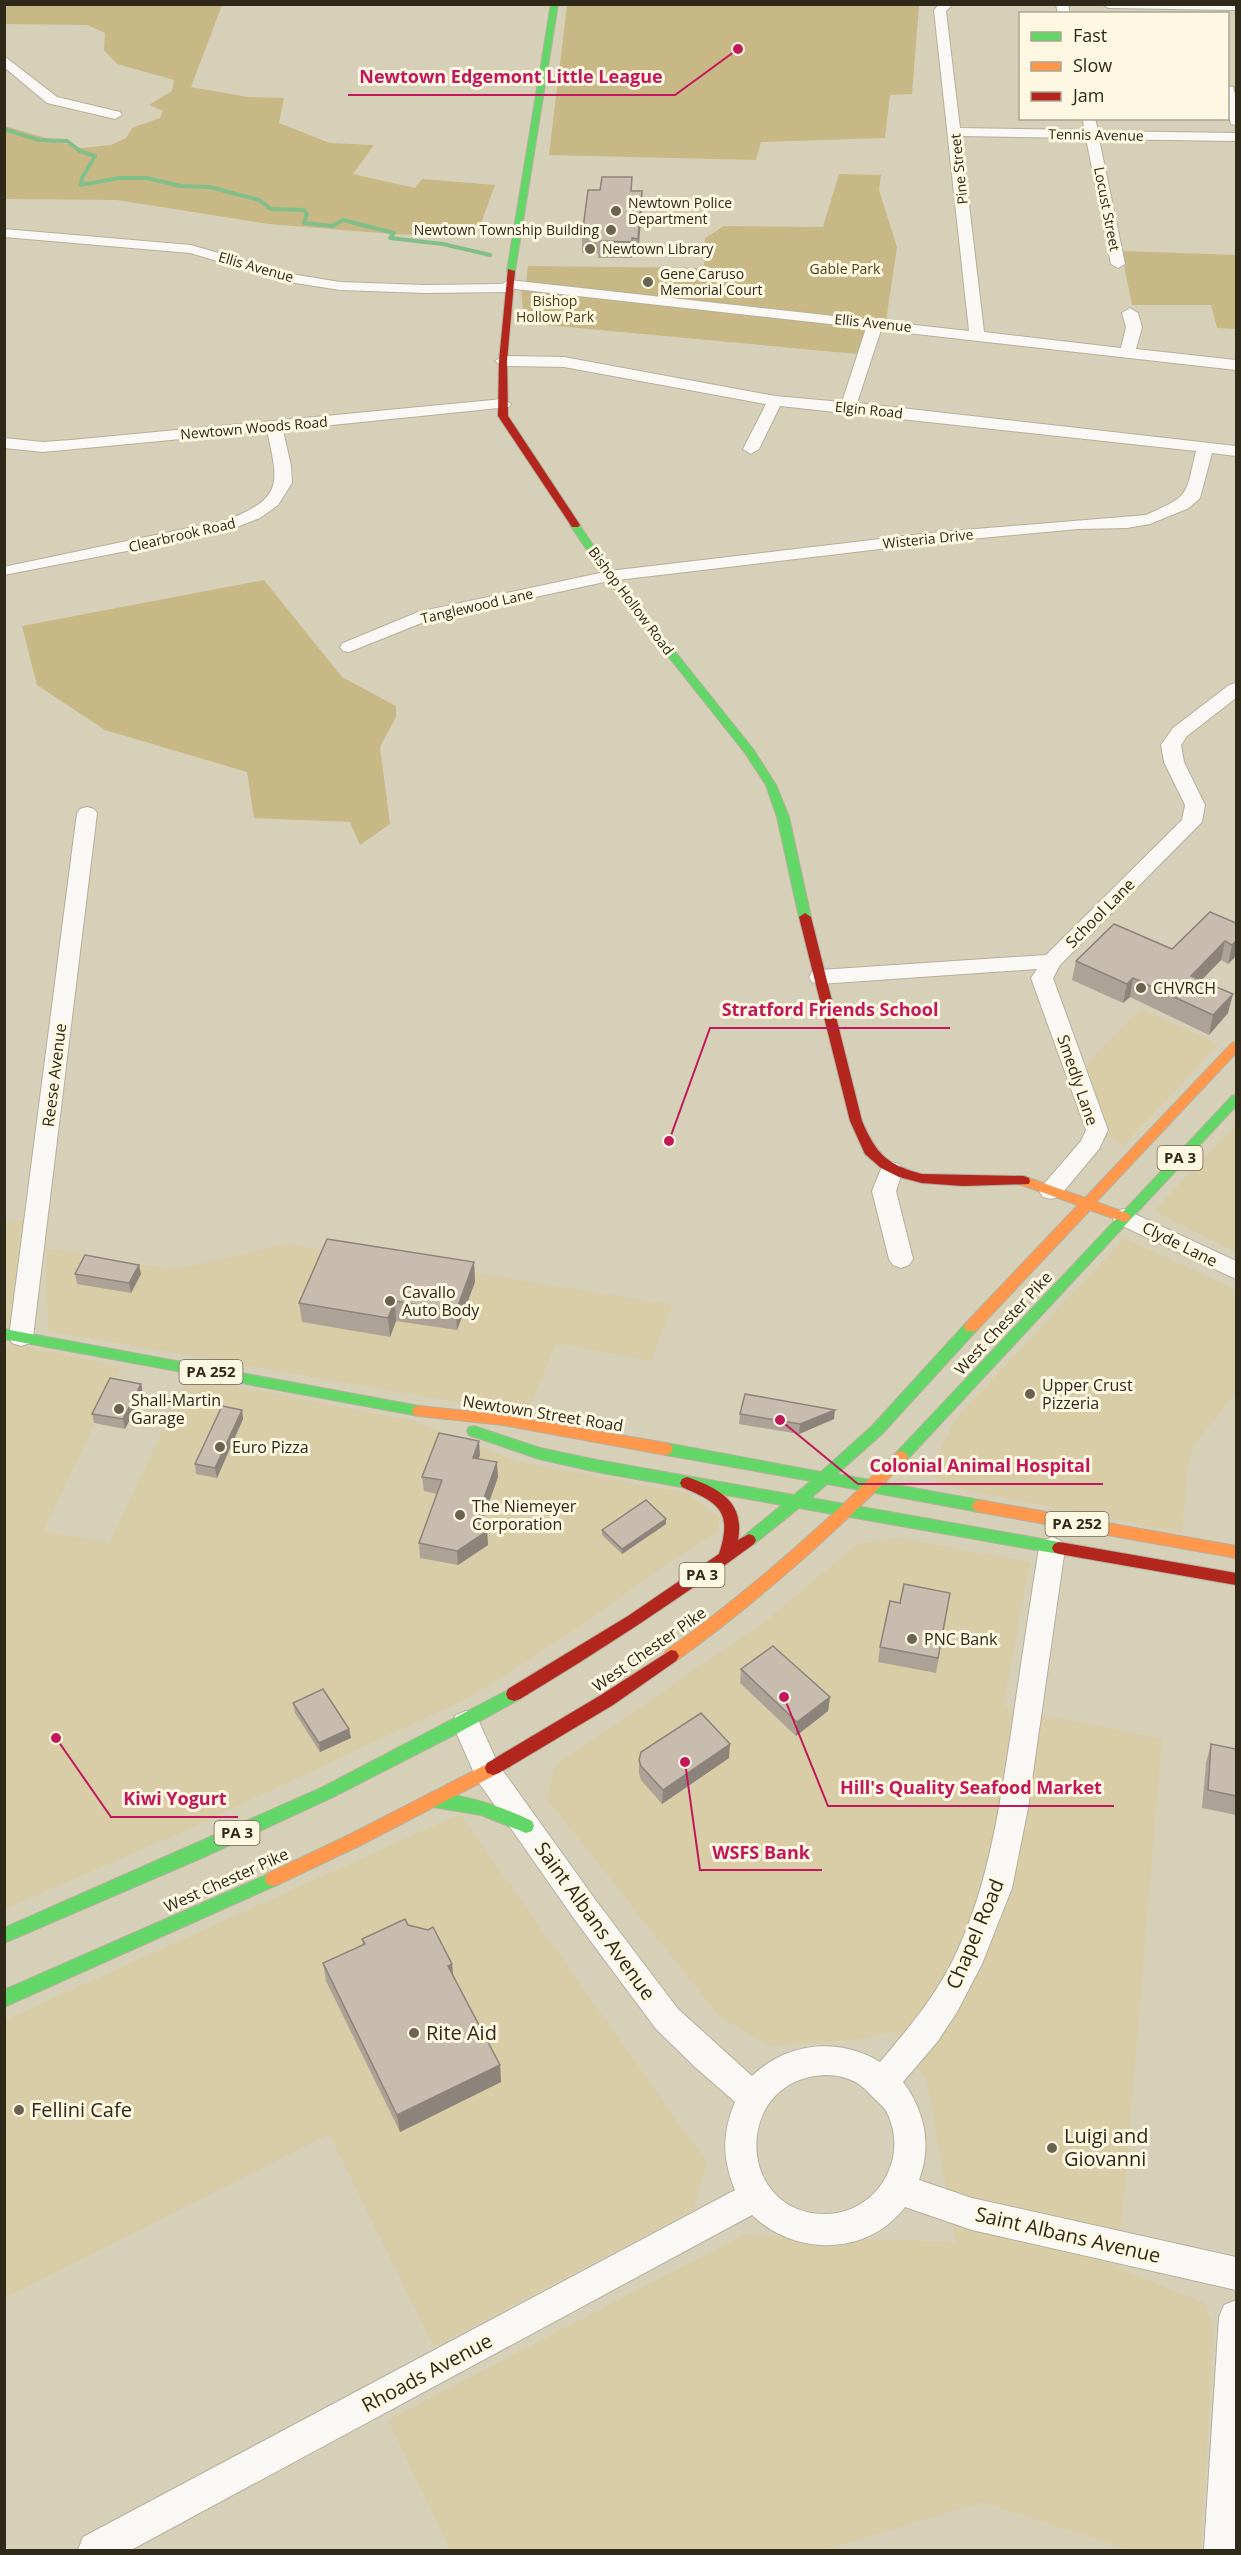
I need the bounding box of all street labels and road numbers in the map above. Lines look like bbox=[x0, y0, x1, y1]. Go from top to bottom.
street label: Tennis Avenue bbox=[1048, 124, 1144, 145]
street label: Pine Street bbox=[945, 133, 972, 205]
street label: Locust Street bbox=[1090, 165, 1125, 253]
street label: Ellis Avenue bbox=[216, 247, 296, 286]
street label: Ellis Avenue bbox=[834, 309, 913, 336]
street label: Elgin Road bbox=[834, 396, 904, 423]
street label: Newtown Woods Road bbox=[180, 412, 328, 443]
street label: Clearbrook Road bbox=[127, 513, 237, 556]
street label: Wisteria Drive bbox=[882, 524, 974, 553]
street label: Bishop Hollow Road bbox=[585, 543, 678, 659]
street label: Tanglewood Lane bbox=[419, 583, 535, 628]
street label: School Lane bbox=[1060, 873, 1140, 953]
street label: Reese Avenue bbox=[37, 1022, 71, 1128]
street label: Smedly Lane bbox=[1052, 1032, 1104, 1128]
road number: PA 3 bbox=[1158, 1146, 1202, 1170]
street label: Clyde Lane bbox=[1139, 1216, 1221, 1272]
street label: West Chester Pike bbox=[949, 1266, 1057, 1380]
road number: PA 252 bbox=[180, 1360, 242, 1384]
street label: Newtown Street Road bbox=[461, 1389, 625, 1437]
road number: PA 252 bbox=[1046, 1512, 1108, 1536]
road number: PA 3 bbox=[680, 1563, 724, 1587]
street label: West Chester Pike bbox=[588, 1602, 710, 1696]
road number: PA 3 bbox=[214, 1821, 260, 1845]
street label: Saint Albans Avenue bbox=[529, 1836, 662, 2005]
street label: West Chester Pike bbox=[160, 1843, 292, 1917]
street label: Chapel Road bbox=[939, 1874, 1010, 1993]
street label: Saint Albans Avenue bbox=[973, 2200, 1163, 2269]
street label: Rhoads Avenue bbox=[357, 2327, 497, 2418]

